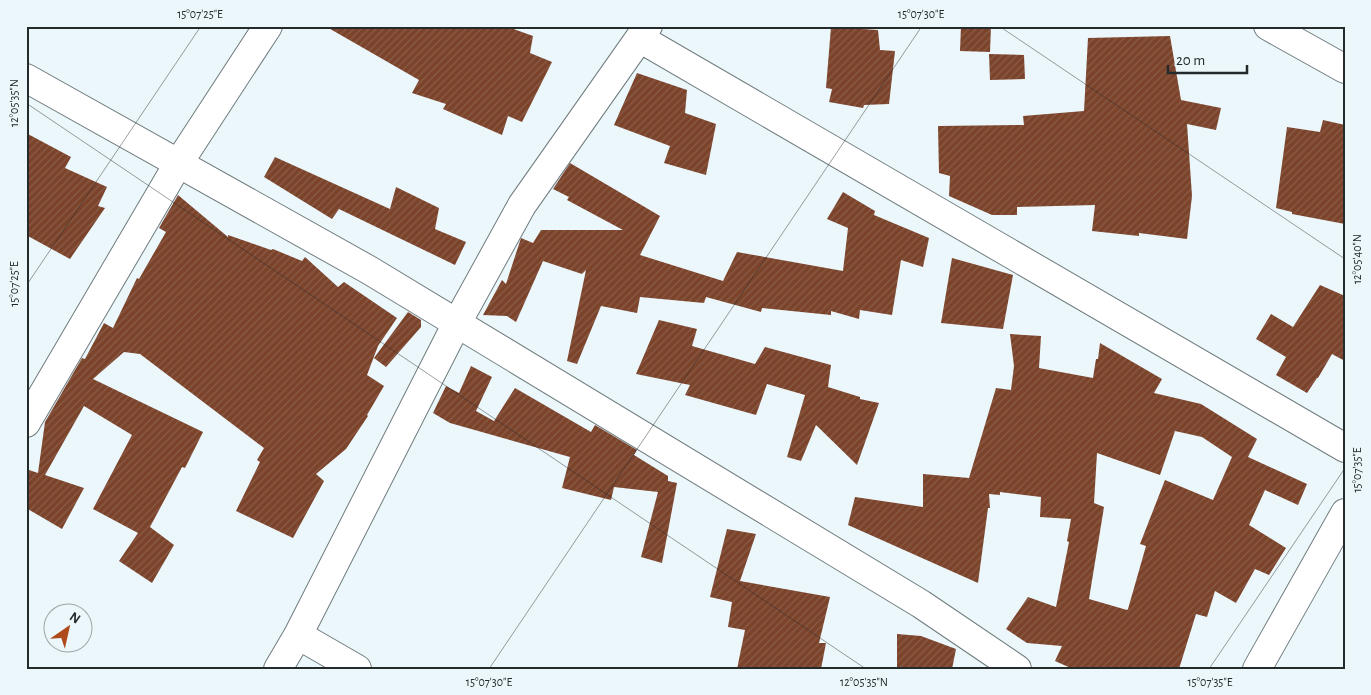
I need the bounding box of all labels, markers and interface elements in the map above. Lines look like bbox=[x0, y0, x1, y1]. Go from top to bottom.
text: 15°07'25"E bbox=[177, 8, 223, 20]
text: 15°07'30"E bbox=[898, 8, 944, 20]
scale bar bbox=[1168, 42, 1247, 74]
text: 20 m bbox=[1176, 53, 1205, 68]
text: 12°05'35"N bbox=[8, 79, 20, 127]
text: 12°05'40"N bbox=[1351, 234, 1363, 284]
text: 15°07'25"E bbox=[8, 261, 20, 307]
text: 15°07'35"E bbox=[1351, 447, 1363, 493]
north arrow bbox=[42, 602, 92, 652]
text: N bbox=[67, 610, 83, 627]
text: 15°07'30"E bbox=[466, 676, 512, 688]
text: 12°05'35"N bbox=[840, 676, 888, 688]
text: 15°07'35"E bbox=[1187, 676, 1233, 688]

